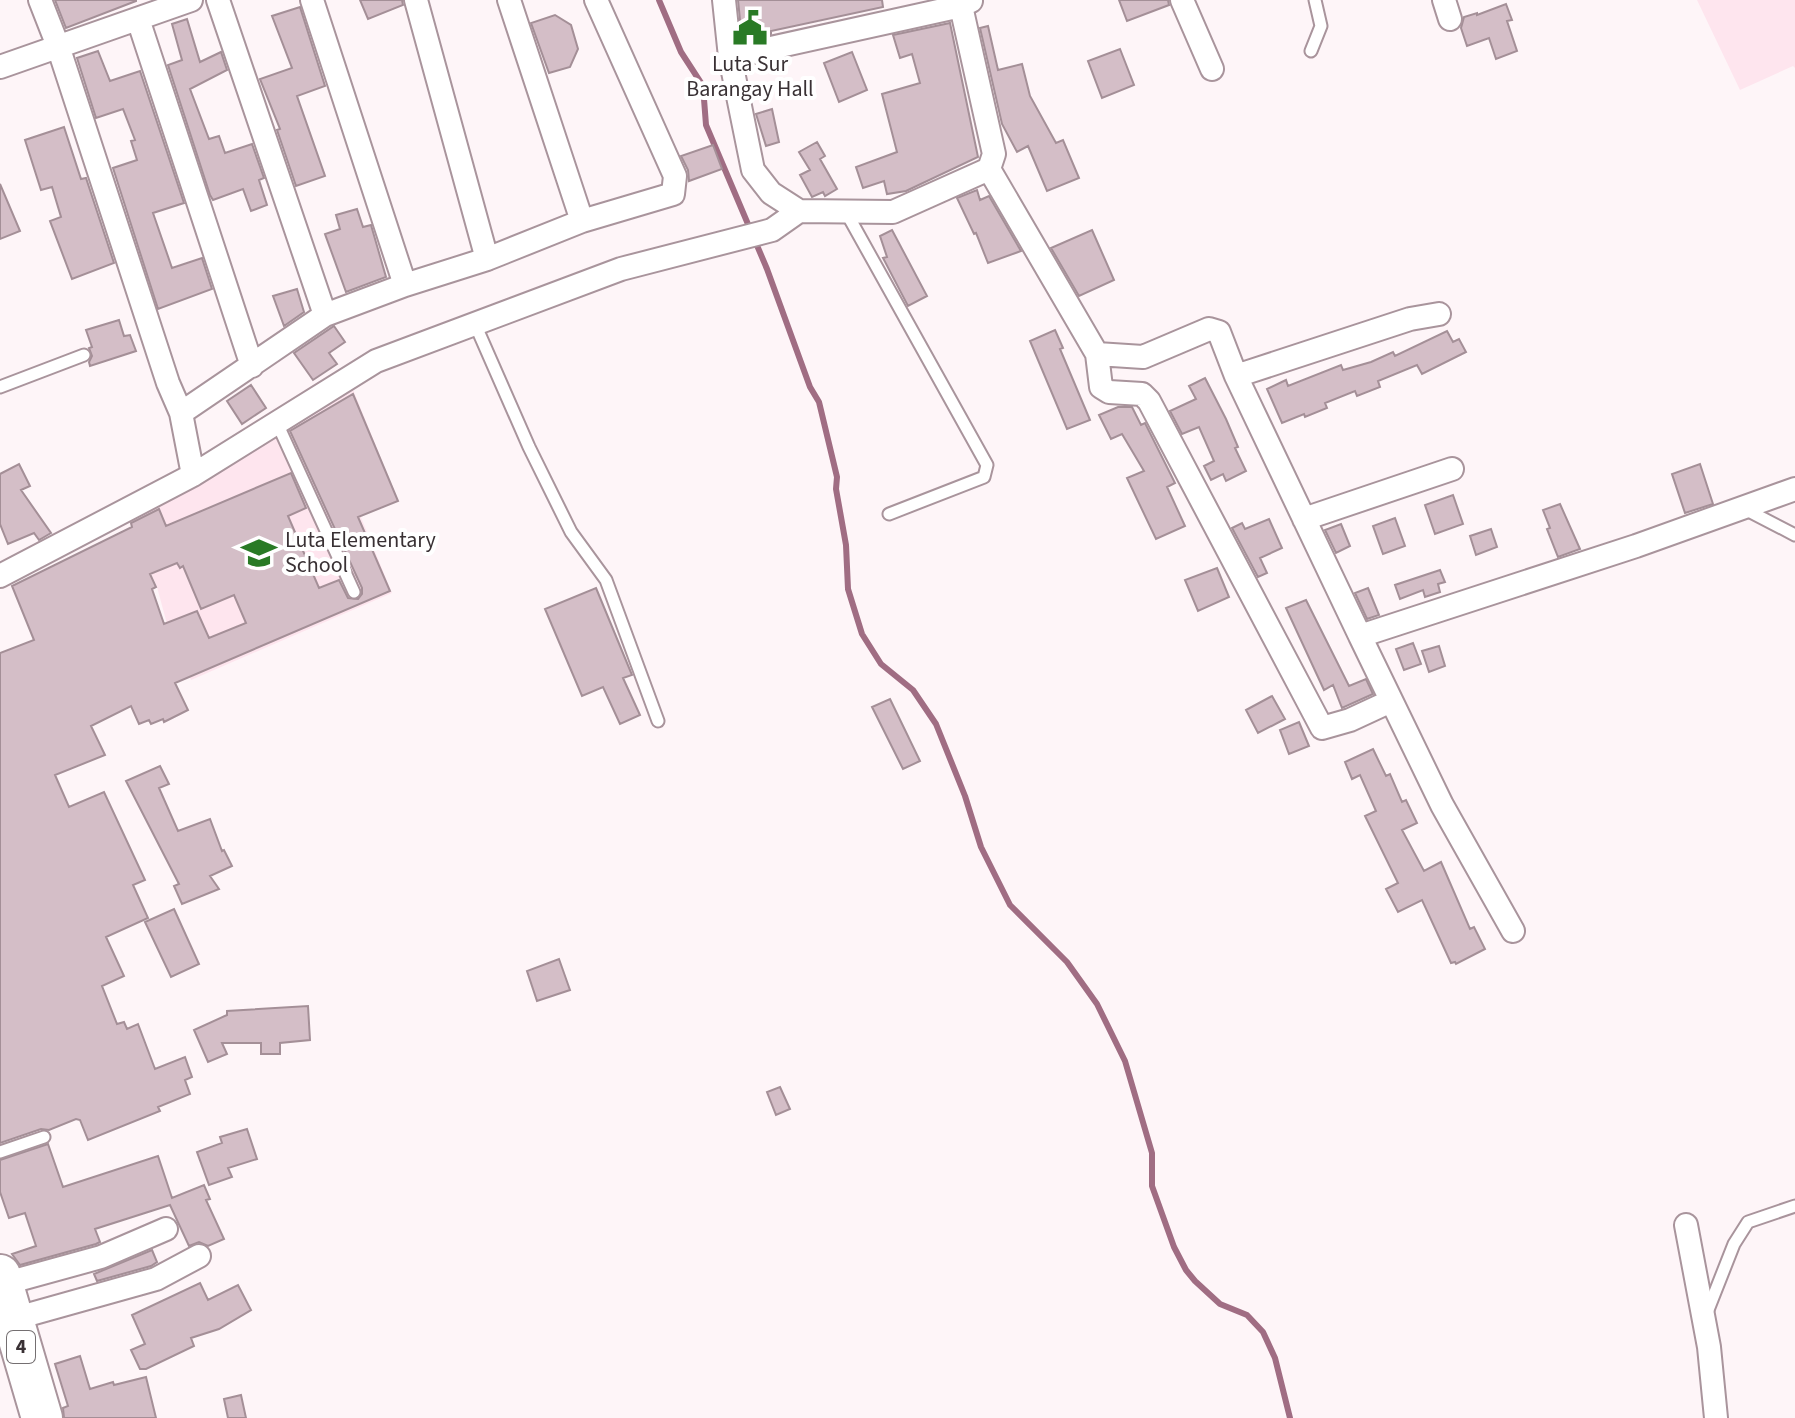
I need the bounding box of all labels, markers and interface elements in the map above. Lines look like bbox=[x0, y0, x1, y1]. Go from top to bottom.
public building icon: Luta Sur Barangay Hall bbox=[731, 9, 769, 47]
place label: Luta Sur Barangay Hall bbox=[686, 48, 814, 105]
place label: Luta Elementary School bbox=[285, 524, 436, 581]
school or university icon: Luta Elementary School bbox=[240, 534, 278, 572]
road number: 4 bbox=[7, 1331, 35, 1363]

